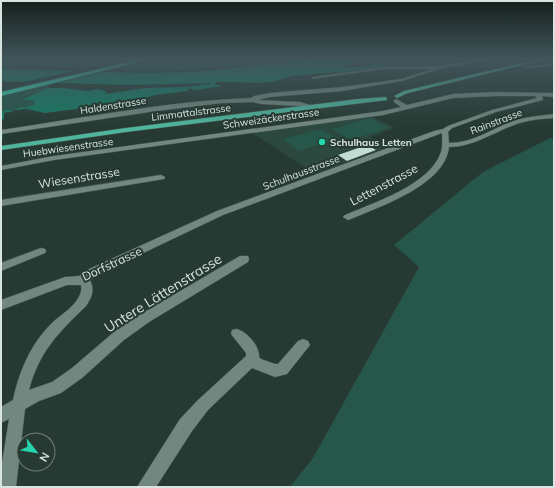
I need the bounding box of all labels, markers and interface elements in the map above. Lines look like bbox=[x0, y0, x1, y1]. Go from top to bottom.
street label: Haldenstrasse bbox=[79, 94, 147, 117]
street label: Limmattalstrasse bbox=[151, 101, 232, 124]
street label: Schweizäckerstrasse bbox=[222, 105, 320, 132]
street label: Rainstrasse bbox=[468, 106, 524, 137]
street label: Huebwiesenstrasse bbox=[22, 135, 114, 160]
place label: Schulhaus Letten bbox=[330, 136, 412, 149]
marker: Schulhaus Letten bbox=[317, 137, 327, 147]
street label: Schulhausstrasse bbox=[261, 152, 341, 193]
street label: Lettenstrasse bbox=[347, 160, 420, 209]
street label: Wiesenstrasse bbox=[37, 164, 121, 191]
street label: Dorfstrasse bbox=[79, 243, 144, 284]
street label: Untere Lättenstrasse bbox=[101, 250, 225, 336]
north arrow bbox=[16, 432, 56, 472]
text: N bbox=[36, 450, 53, 464]

